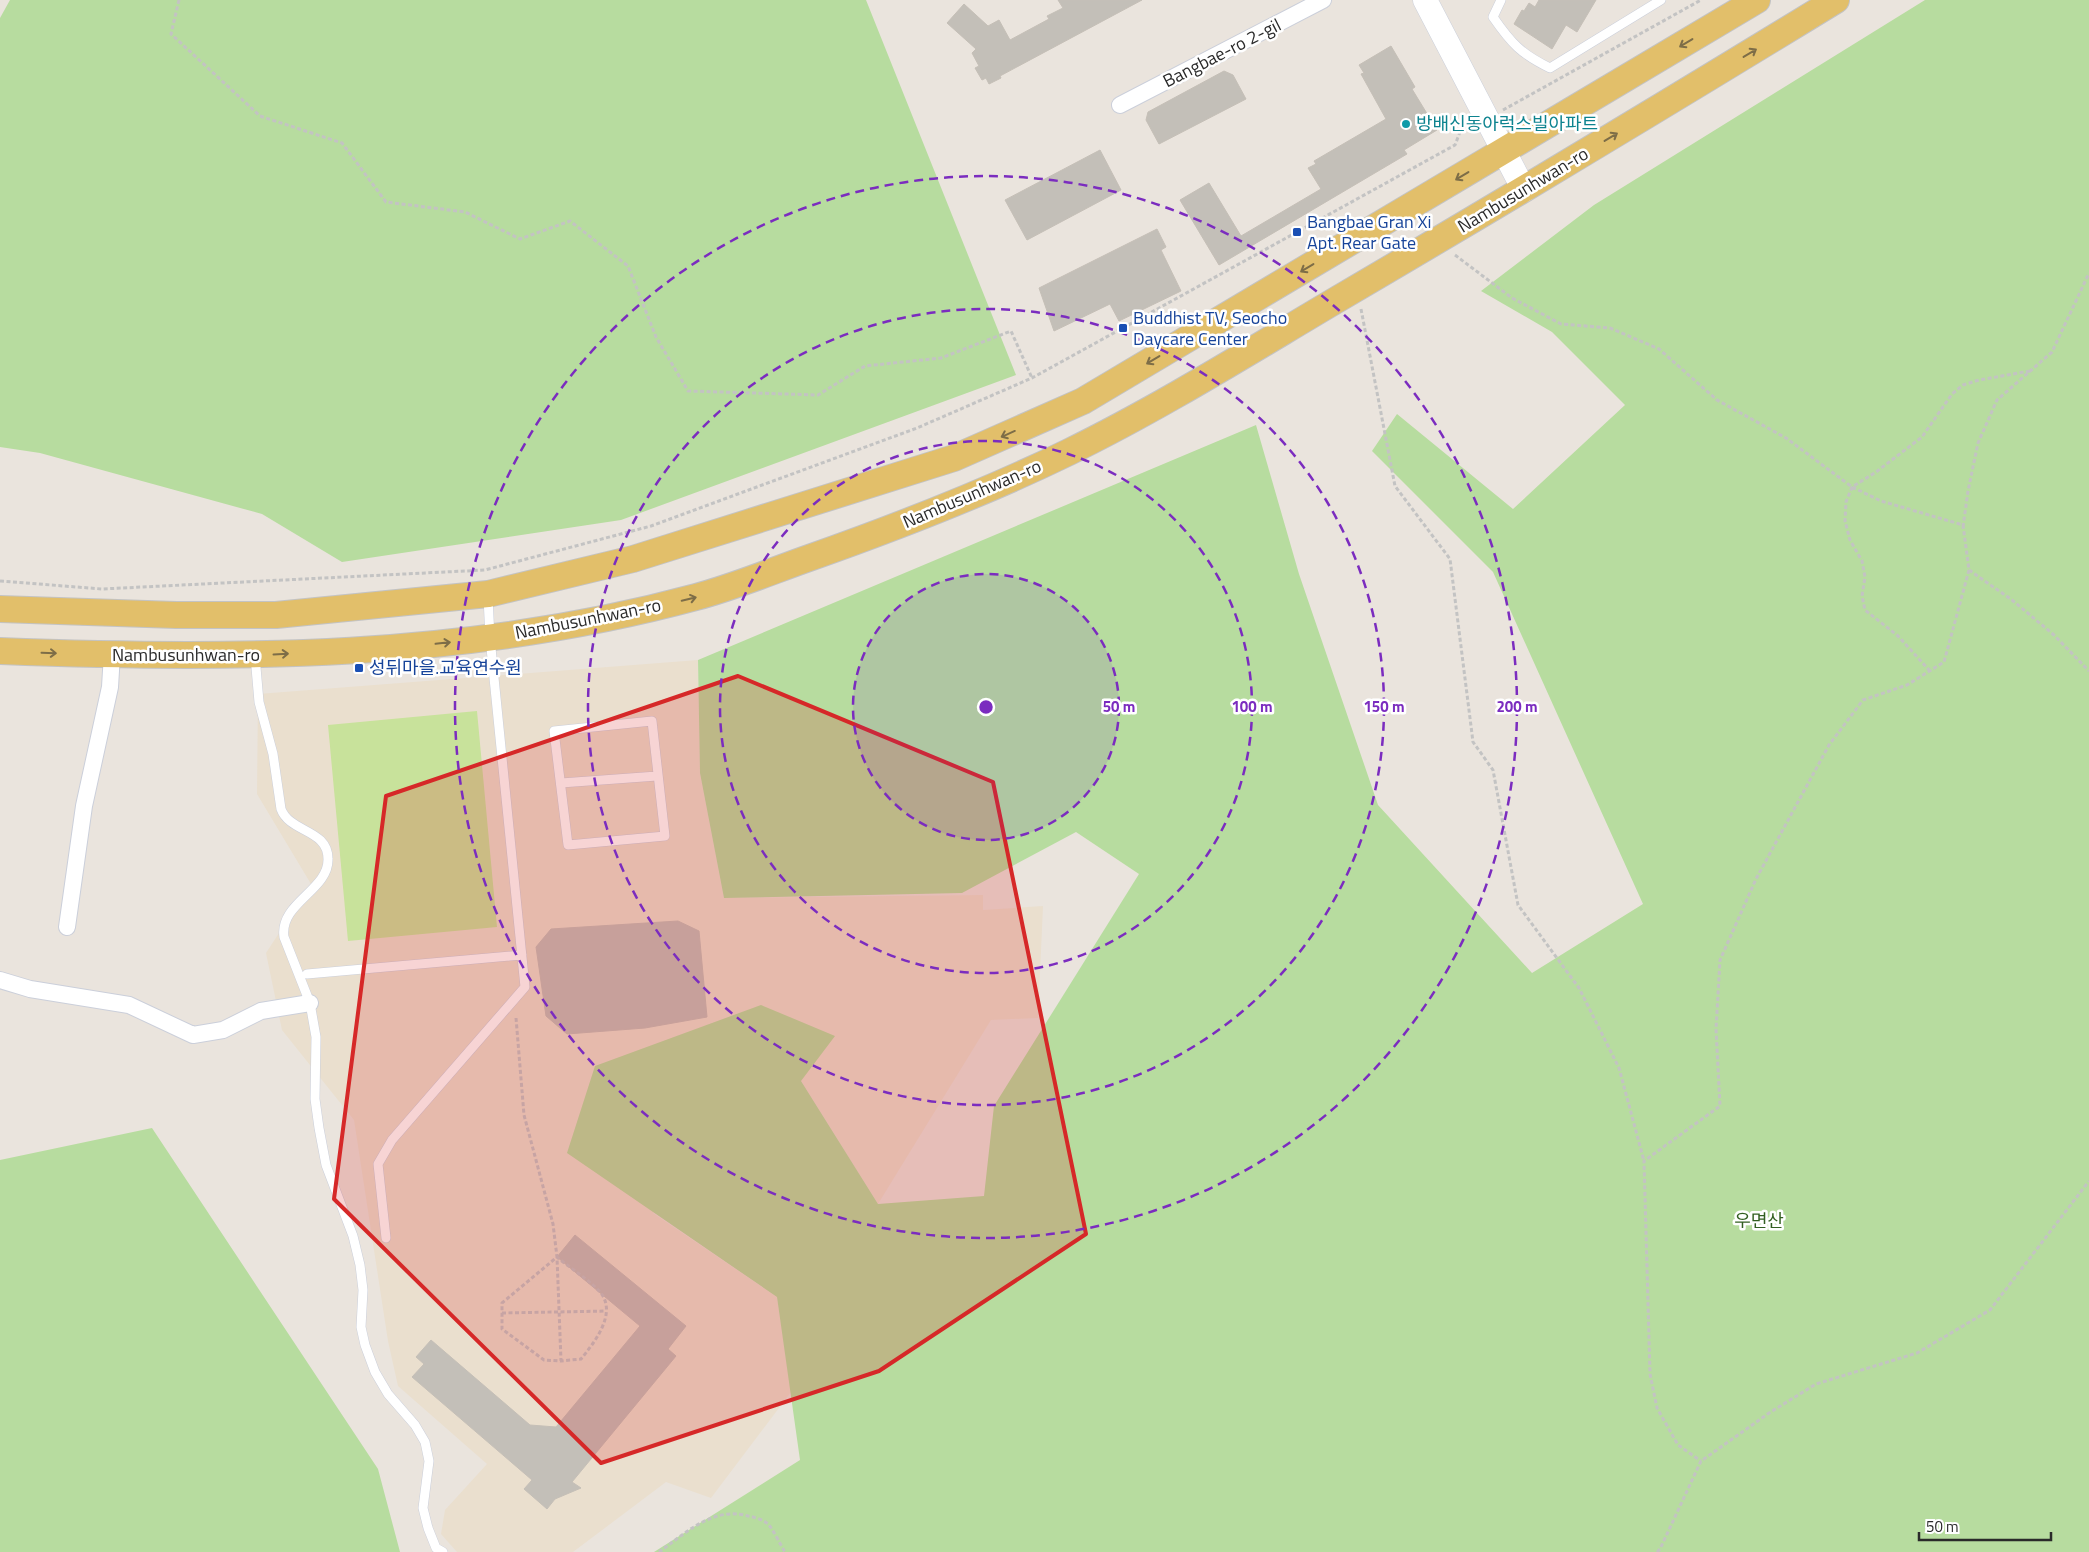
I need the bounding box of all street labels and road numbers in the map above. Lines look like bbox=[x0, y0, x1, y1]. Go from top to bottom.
street label: Bangbae-ro 2-gil bbox=[1158, 11, 1286, 94]
street label: Nambusunhwan-ro bbox=[1452, 140, 1593, 239]
street label: Nambusunhwan-ro bbox=[898, 452, 1045, 535]
street label: Nambusunhwan-ro bbox=[513, 591, 663, 646]
street label: Nambusunhwan-ro bbox=[112, 641, 260, 668]

